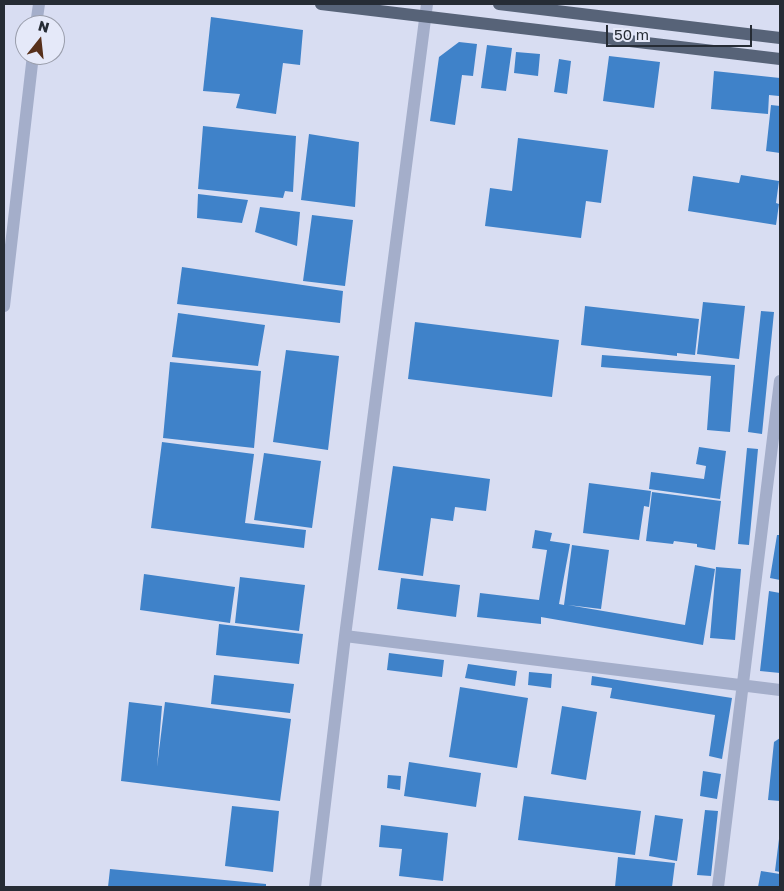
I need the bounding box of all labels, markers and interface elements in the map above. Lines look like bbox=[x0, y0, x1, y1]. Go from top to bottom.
north arrow bbox=[15, 15, 65, 65]
scale bar bbox=[609, 15, 755, 47]
text: N bbox=[37, 16, 51, 36]
text: 50 m bbox=[614, 25, 649, 43]

